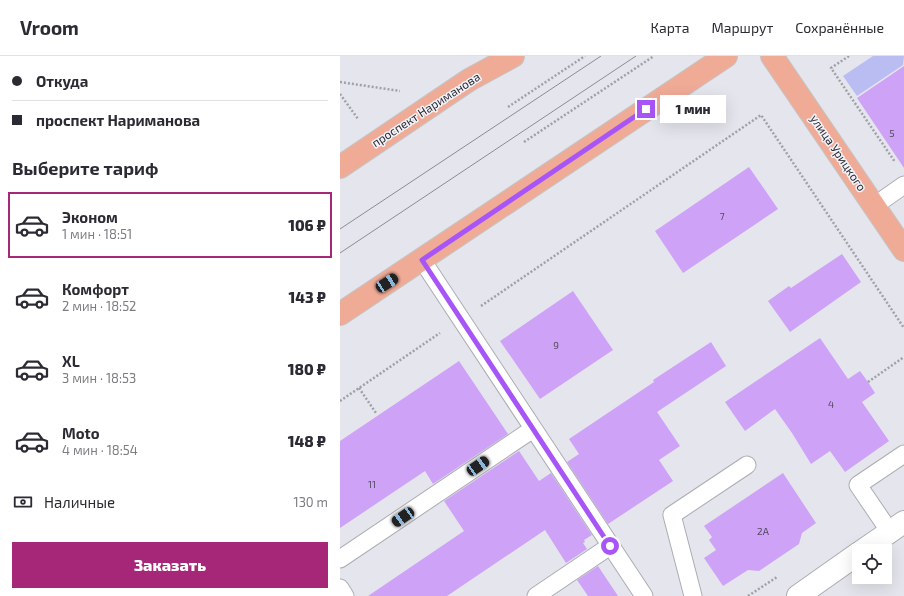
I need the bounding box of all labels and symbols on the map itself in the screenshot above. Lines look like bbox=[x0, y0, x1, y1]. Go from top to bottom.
street label: проспект Нариманова bbox=[369, 69, 482, 149]
callout: 1 мин bbox=[660, 95, 726, 123]
route end bbox=[637, 100, 655, 118]
street label: улица Урицкого bbox=[807, 112, 870, 194]
house number: 5 bbox=[889, 127, 895, 139]
house number: 7 bbox=[719, 210, 725, 222]
car bbox=[374, 271, 400, 295]
house number: 9 bbox=[553, 339, 559, 351]
house number: 4 bbox=[828, 398, 834, 410]
car bbox=[465, 454, 491, 478]
house number: 11 bbox=[368, 478, 376, 490]
car bbox=[390, 505, 416, 529]
house number: 2А bbox=[757, 525, 770, 537]
route start bbox=[601, 537, 619, 555]

